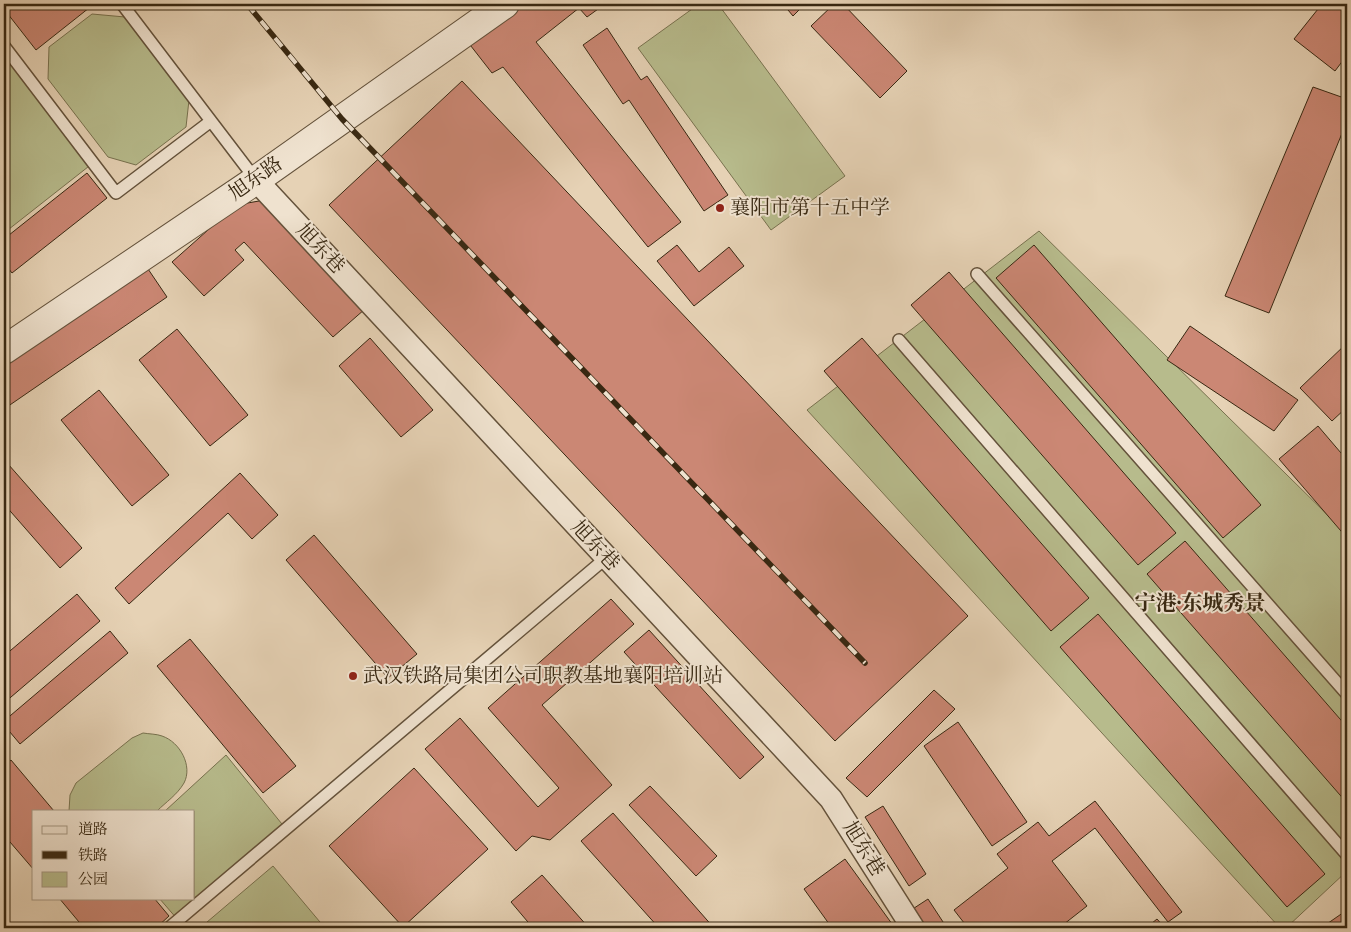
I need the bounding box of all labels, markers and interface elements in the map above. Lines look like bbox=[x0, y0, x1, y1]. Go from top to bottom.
street label: 旭东路 bbox=[224, 152, 288, 206]
place label: 襄阳市第十五中学 bbox=[730, 196, 890, 221]
marker: 襄阳市第十五中学 bbox=[714, 202, 726, 214]
street label: 旭东巷 bbox=[290, 219, 350, 279]
street label: 旭东巷 bbox=[565, 516, 625, 576]
district label: 宁港·东城秀景 bbox=[1135, 591, 1265, 618]
place label: 武汉铁路局集团公司职教基地襄阳培训站 bbox=[363, 664, 723, 689]
marker: 武汉铁路局集团公司职教基地襄阳培训站 bbox=[347, 670, 359, 682]
legend bbox=[32, 810, 195, 900]
street label: 旭东巷 bbox=[837, 817, 889, 881]
text: 道路 bbox=[78, 820, 108, 839]
text: 铁路 bbox=[78, 846, 108, 865]
text: 公园 bbox=[78, 870, 108, 889]

